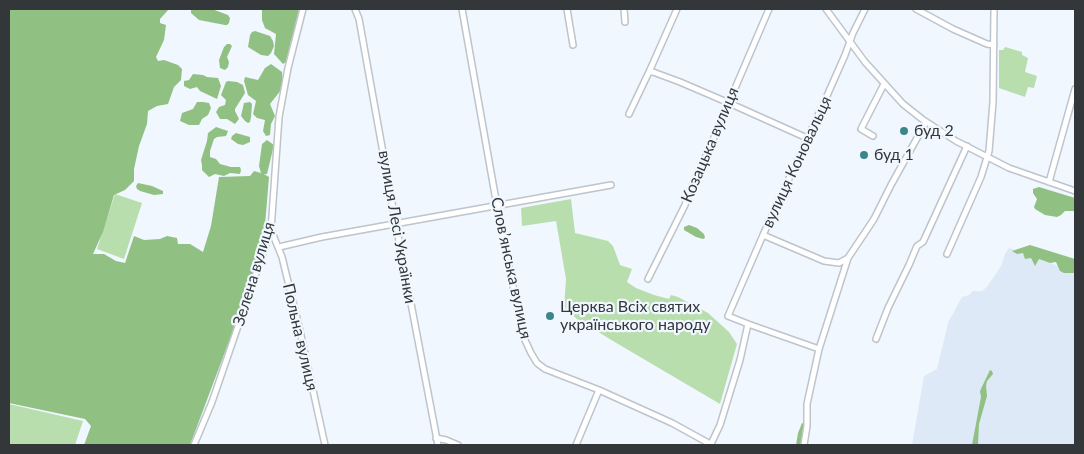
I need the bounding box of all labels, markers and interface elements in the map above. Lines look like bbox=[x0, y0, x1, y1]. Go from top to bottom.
street label: Козацька вулиця bbox=[677, 85, 743, 205]
street label: вулиця Коновальця bbox=[758, 93, 836, 231]
place label: буд 2 bbox=[914, 121, 954, 141]
marker: буд 2 bbox=[898, 125, 910, 137]
place label: буд 1 bbox=[874, 145, 914, 165]
street label: вулиця Лесі Українки bbox=[374, 149, 420, 305]
marker: буд 1 bbox=[858, 149, 870, 161]
street label: Словʼянська вулиця bbox=[487, 195, 535, 341]
street label: Зелена вулиця bbox=[229, 220, 279, 328]
street label: Польна вулиця bbox=[278, 281, 322, 393]
place label: Церква Всіх святих українського народу bbox=[560, 297, 710, 335]
marker: Церква Всіх святих українського народу bbox=[544, 310, 556, 322]

